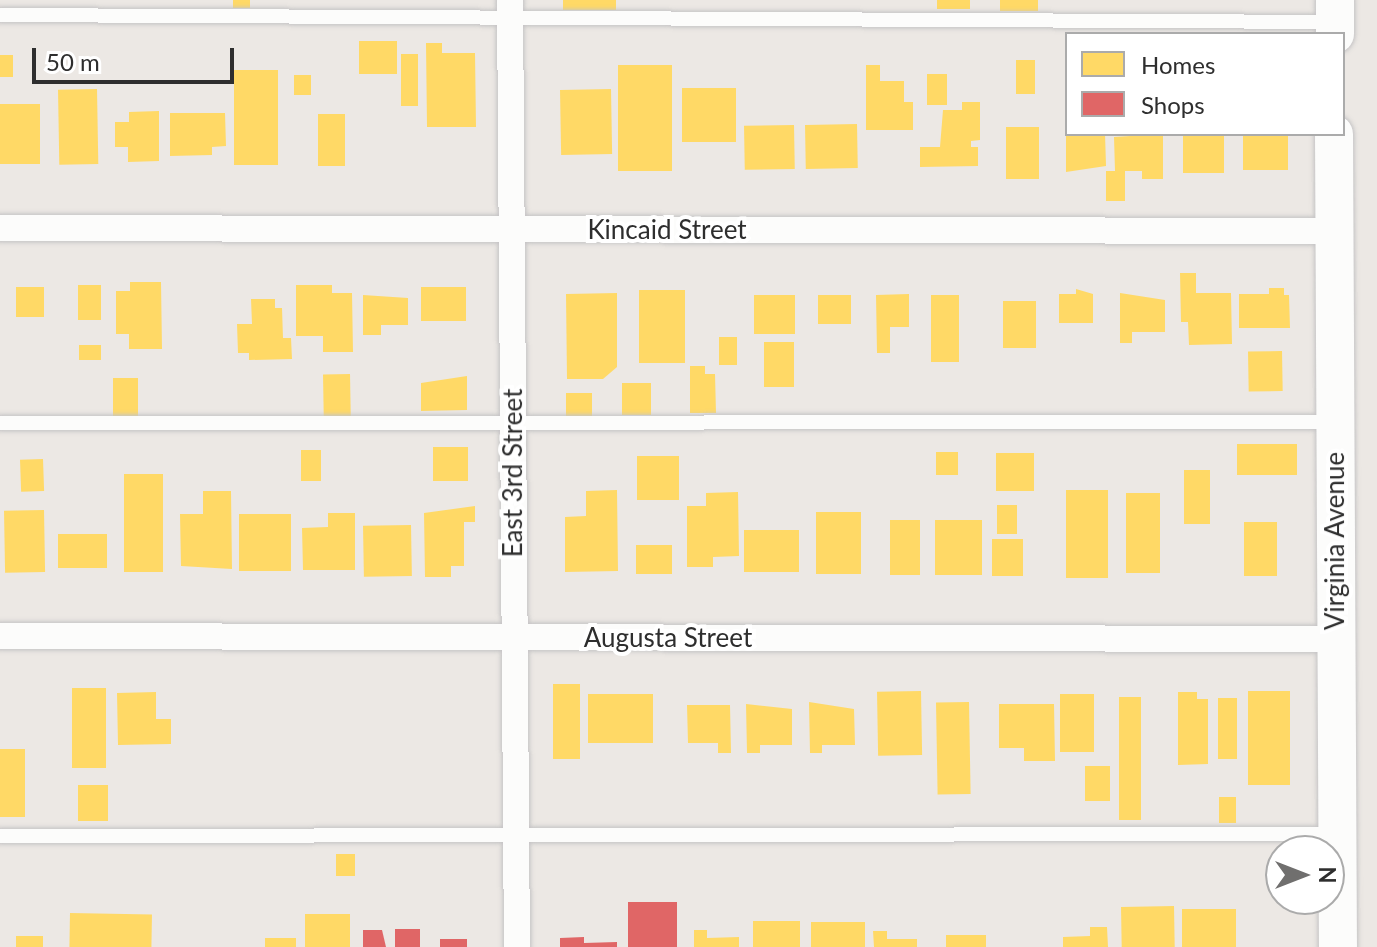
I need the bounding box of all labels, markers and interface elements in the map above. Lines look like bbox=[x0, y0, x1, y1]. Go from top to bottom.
scale bar bbox=[36, 32, 238, 82]
legend bbox=[1065, 32, 1345, 136]
text: 50 m bbox=[46, 47, 100, 76]
text: Homes bbox=[1141, 50, 1215, 79]
text: Shops bbox=[1141, 90, 1205, 119]
street label: Kincaid Street bbox=[587, 214, 747, 246]
street label: East 3rd Street bbox=[497, 389, 529, 557]
street label: Virginia Avenue bbox=[1319, 451, 1351, 631]
street label: Augusta Street bbox=[584, 622, 752, 654]
north arrow bbox=[1265, 835, 1345, 915]
text: N bbox=[1314, 867, 1341, 883]

